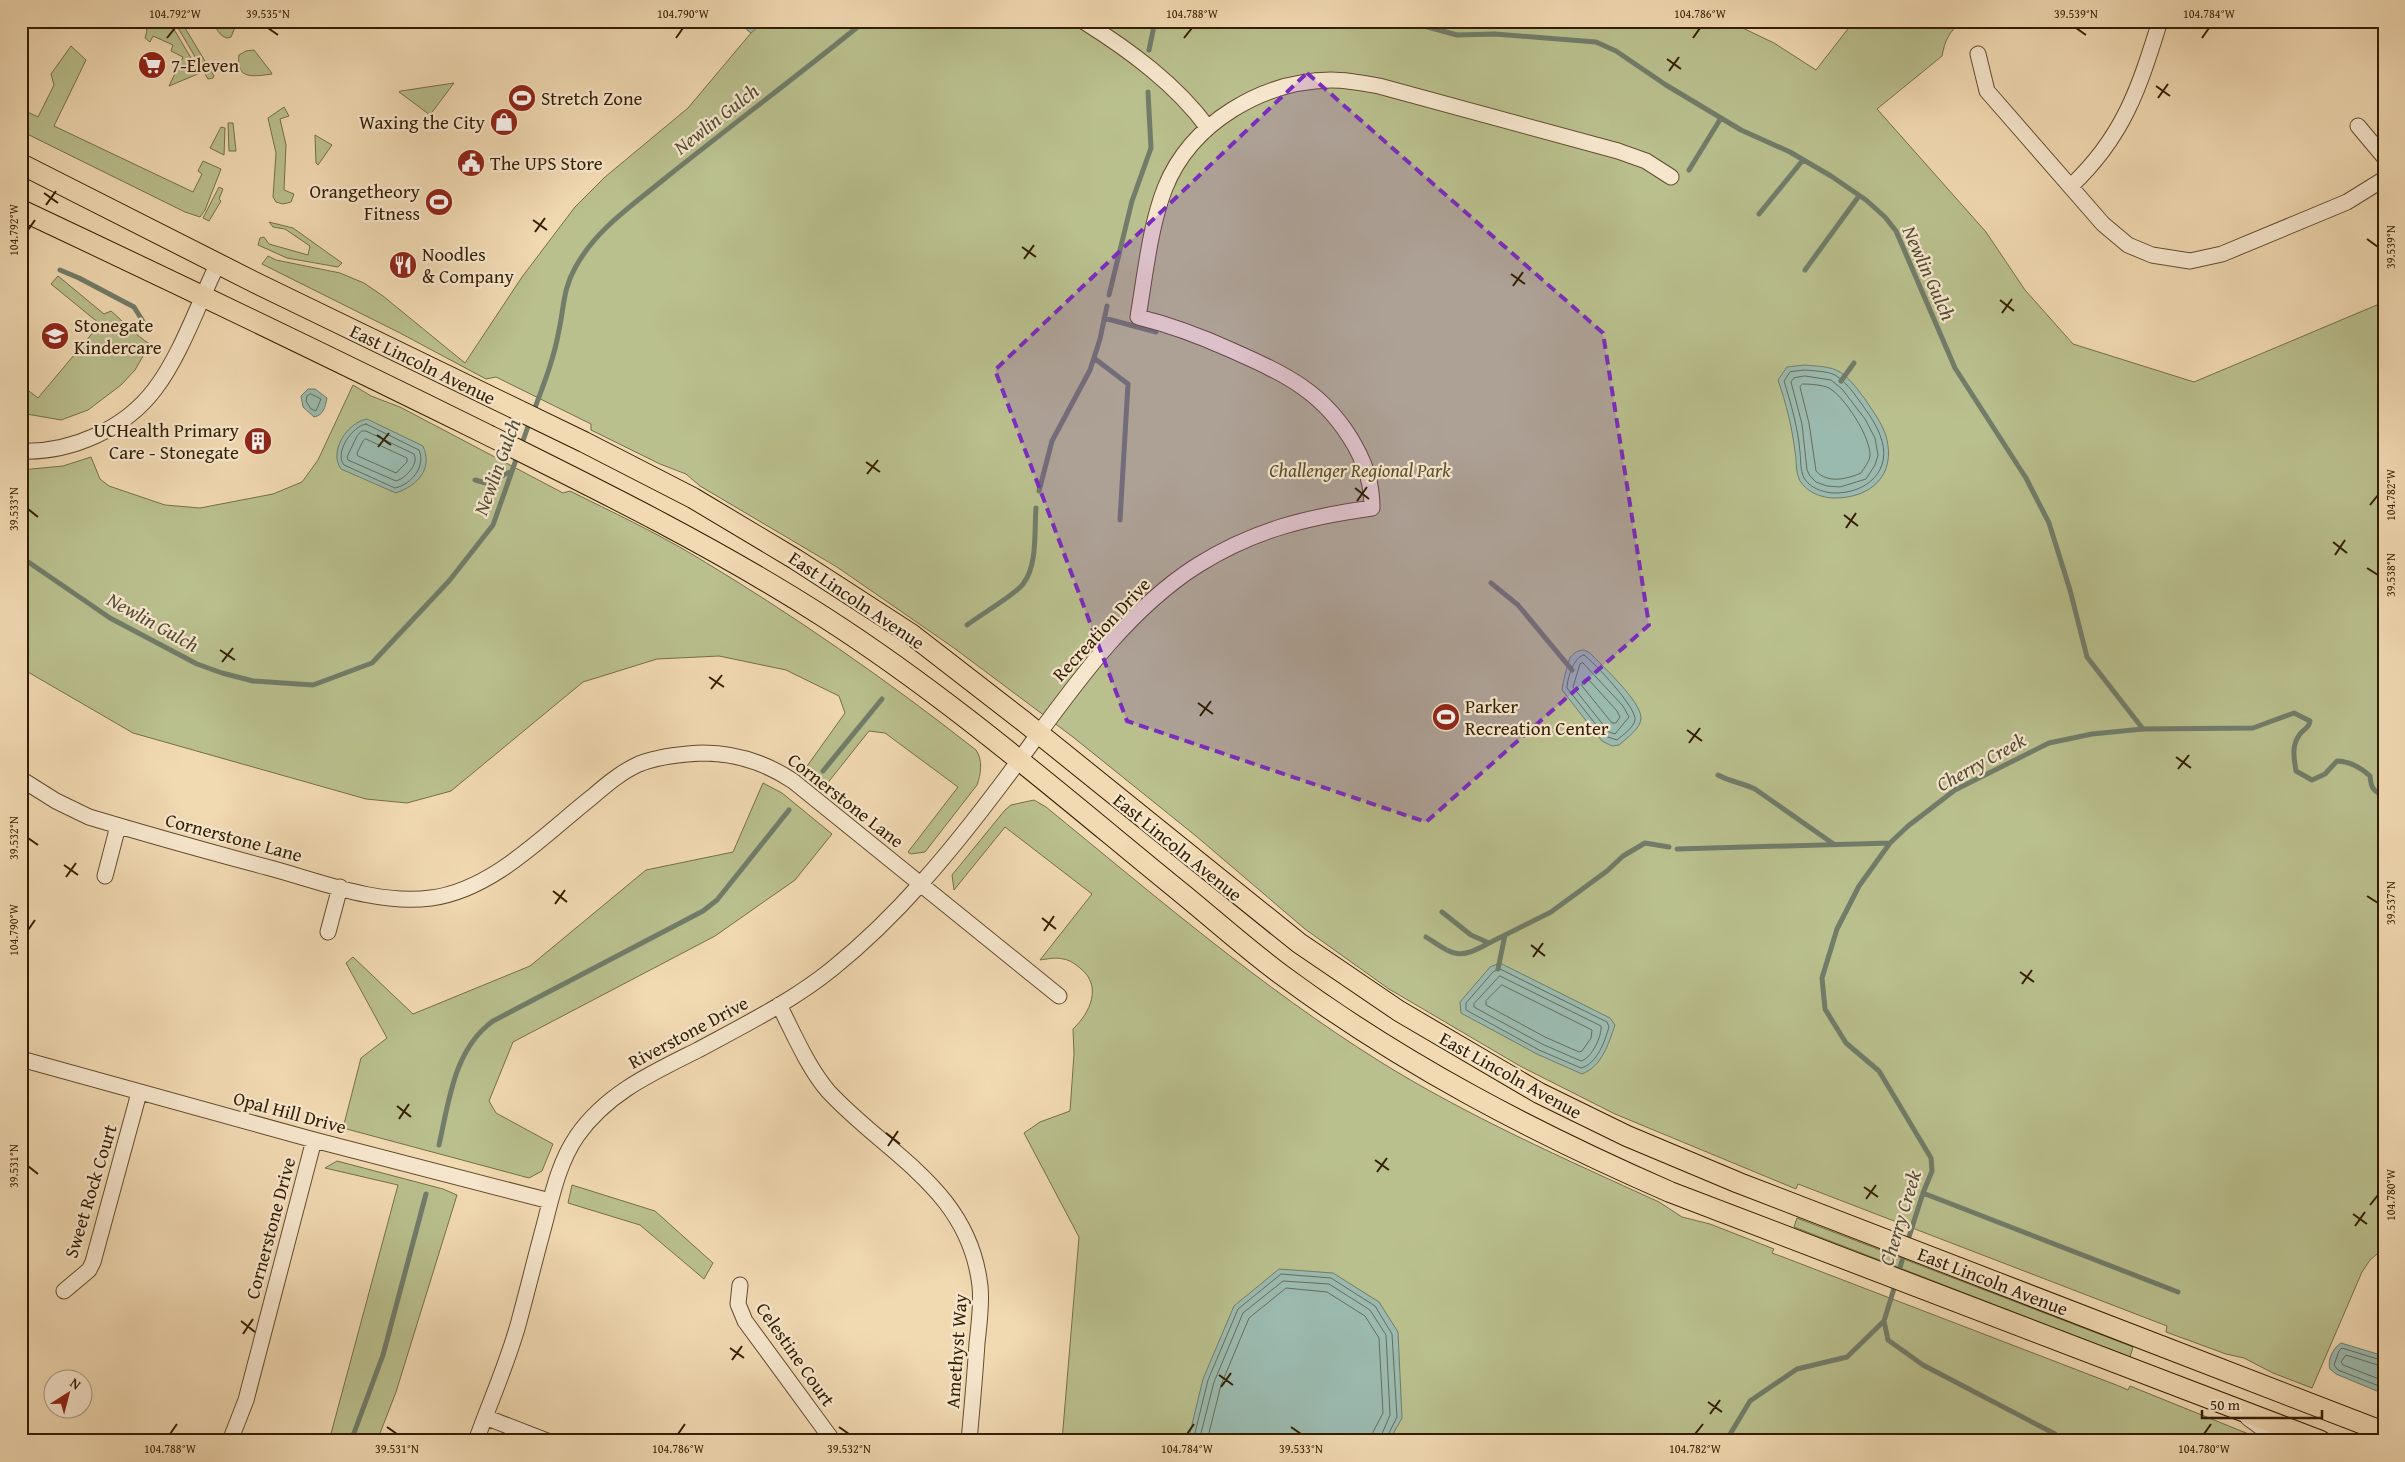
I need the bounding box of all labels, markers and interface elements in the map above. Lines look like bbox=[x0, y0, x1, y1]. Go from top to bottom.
text: 104.792°W bbox=[149, 5, 202, 22]
text: 39.535°N bbox=[246, 5, 290, 22]
text: 104.790°W bbox=[657, 5, 710, 22]
text: 104.788°W bbox=[1166, 5, 1219, 22]
text: 104.786°W bbox=[1674, 5, 1727, 22]
text: 39.539°N bbox=[2054, 5, 2098, 22]
text: 104.784°W bbox=[2183, 5, 2236, 22]
supermarket icon: 7-Eleven bbox=[137, 50, 167, 80]
place label: 7-Eleven bbox=[171, 51, 239, 79]
water label: Newlin Gulch bbox=[666, 76, 764, 162]
sports icon: Stretch Zone bbox=[507, 83, 537, 113]
place label: Stretch Zone bbox=[541, 84, 643, 112]
shop icon: Waxing the City bbox=[489, 107, 519, 137]
place label: Waxing the City bbox=[359, 108, 486, 136]
public building icon: The UPS Store bbox=[456, 148, 486, 178]
place label: The UPS Store bbox=[490, 149, 603, 177]
place label: Orangetheory Fitness bbox=[310, 177, 421, 227]
sports icon: Orangetheory Fitness bbox=[424, 187, 454, 217]
text: 104.792°W bbox=[5, 203, 22, 256]
water label: Newlin Gulch bbox=[1895, 220, 1963, 325]
text: 39.539°N bbox=[2382, 225, 2399, 269]
place label: Noodles & Company bbox=[422, 240, 514, 290]
restaurant icon: Noodles & Company bbox=[388, 250, 418, 280]
place label: Stonegate Kindercare bbox=[74, 311, 162, 361]
street label: East Lincoln Avenue bbox=[345, 317, 501, 411]
school or university icon: Stonegate Kindercare bbox=[40, 321, 70, 351]
water label: Newlin Gulch bbox=[465, 414, 527, 520]
place label: UCHealth Primary Care - Stonegate bbox=[94, 416, 240, 466]
building icon: UCHealth Primary Care - Stonegate bbox=[243, 426, 273, 456]
park label: Challenger Regional Park bbox=[1269, 456, 1451, 484]
text: 104.782°W bbox=[2382, 468, 2399, 521]
text: 39.533°N bbox=[5, 487, 22, 531]
street label: East Lincoln Avenue bbox=[783, 544, 931, 656]
text: 39.538°N bbox=[2382, 553, 2399, 597]
street label: Recreation Drive bbox=[1045, 571, 1157, 687]
water label: Newlin Gulch bbox=[101, 584, 204, 659]
place label: Parker Recreation Center bbox=[1465, 692, 1609, 742]
sports icon: Parker Recreation Center bbox=[1431, 702, 1461, 732]
water label: Cherry Creek bbox=[1931, 725, 2032, 798]
street label: Cornerstone Lane bbox=[782, 746, 910, 854]
street label: East Lincoln Avenue bbox=[1107, 786, 1249, 908]
street label: Cornerstone Lane bbox=[162, 805, 306, 869]
text: 39.532°N bbox=[5, 816, 22, 860]
text: 39.537°N bbox=[2382, 881, 2399, 925]
text: 104.790°W bbox=[5, 903, 22, 956]
street label: Riverstone Drive bbox=[623, 989, 753, 1075]
street label: East Lincoln Avenue bbox=[1435, 1024, 1587, 1126]
street label: Opal Hill Drive bbox=[230, 1084, 350, 1141]
street label: Sweet Rock Court bbox=[56, 1120, 124, 1261]
text: 39.531°N bbox=[5, 1144, 22, 1188]
street label: Cornerstone Drive bbox=[238, 1154, 302, 1302]
water label: Cherry Creek bbox=[1871, 1166, 1928, 1269]
text: 104.780°W bbox=[2382, 1168, 2399, 1221]
street label: East Lincoln Avenue bbox=[1914, 1239, 2072, 1323]
street label: Amethyst Way bbox=[938, 1292, 974, 1409]
street label: Celestine Court bbox=[750, 1296, 843, 1412]
north arrow bbox=[42, 1370, 92, 1420]
text: N bbox=[66, 1373, 86, 1395]
scale bar bbox=[2202, 1387, 2322, 1419]
text: 50 m bbox=[2210, 1394, 2241, 1415]
text: 104.788°W bbox=[144, 1440, 197, 1457]
text: 39.531°N bbox=[375, 1440, 419, 1457]
text: 104.786°W bbox=[652, 1440, 705, 1457]
text: 39.532°N bbox=[827, 1440, 871, 1457]
text: 104.784°W bbox=[1161, 1440, 1214, 1457]
text: 39.533°N bbox=[1279, 1440, 1323, 1457]
text: 104.782°W bbox=[1669, 1440, 1722, 1457]
text: 104.780°W bbox=[2178, 1440, 2231, 1457]

